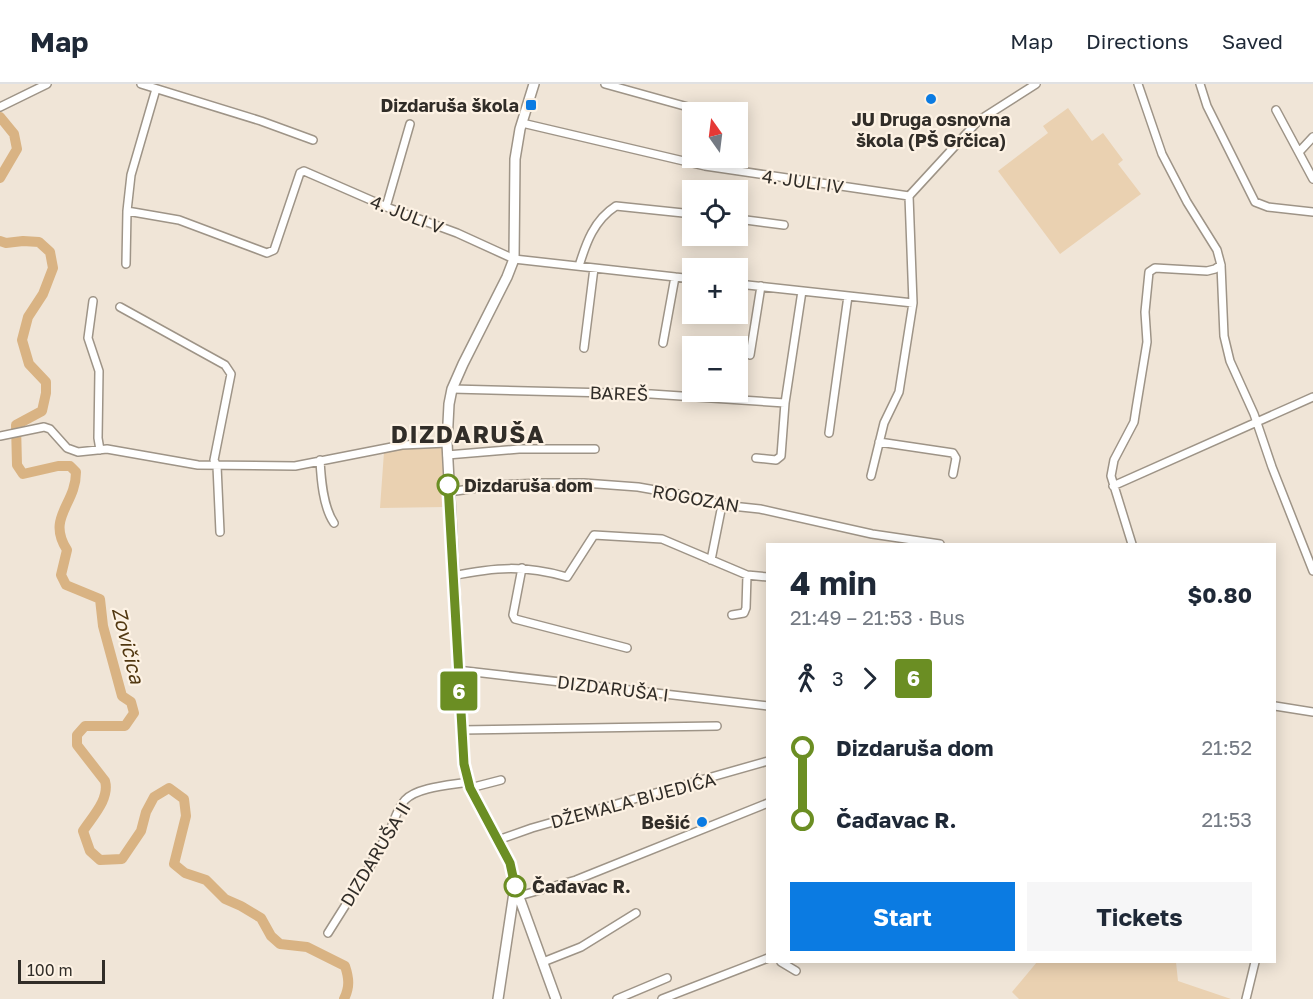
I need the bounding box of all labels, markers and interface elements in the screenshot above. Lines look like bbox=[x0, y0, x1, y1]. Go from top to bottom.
text: Map bbox=[30, 25, 88, 58]
text: Map bbox=[1010, 28, 1053, 54]
text: Directions bbox=[1086, 28, 1189, 54]
text: Saved bbox=[1222, 28, 1283, 54]
marker: JU Druga osnovna škola (PŠ Grčica) bbox=[924, 92, 938, 106]
place label: Dizdaruša škola bbox=[380, 94, 519, 116]
marker: Dizdaruša škola bbox=[524, 98, 538, 112]
north arrow bbox=[682, 102, 748, 168]
map controls bbox=[682, 102, 748, 402]
place label: JU Druga osnovna škola (PŠ Grčica) bbox=[852, 108, 1010, 151]
street label: 4. JULI IV bbox=[761, 164, 845, 198]
button: locate bbox=[682, 180, 748, 246]
street label: 4. JULI V bbox=[367, 190, 447, 238]
button: + bbox=[682, 258, 748, 324]
button: − bbox=[682, 336, 748, 402]
street label: BAREŠ bbox=[589, 381, 649, 405]
district label: DIZDARUŠA bbox=[391, 419, 545, 448]
marker: Dizdaruša dom bbox=[437, 474, 459, 496]
place label: Dizdaruša dom bbox=[464, 474, 593, 496]
street label: ROGOZAN bbox=[651, 480, 741, 516]
text: 4 min bbox=[790, 563, 877, 602]
text: $0.80 bbox=[1188, 581, 1252, 608]
water label: Zovičica bbox=[108, 604, 150, 687]
text: 21:49 – 21:53 · Bus bbox=[790, 605, 965, 629]
icon: walk bbox=[790, 662, 823, 695]
icon: forward bbox=[853, 662, 886, 695]
text: 6 bbox=[907, 665, 920, 691]
text: 3 bbox=[832, 666, 844, 690]
street label: DIZDARUŠA I bbox=[556, 670, 670, 706]
line badge: 6 bbox=[440, 672, 478, 710]
text: 6 bbox=[452, 678, 466, 704]
text: Dizdaruša dom bbox=[836, 734, 993, 761]
text: 21:52 bbox=[1202, 735, 1252, 759]
street label: DŽEMALA BIJEDIĆA bbox=[548, 767, 718, 833]
street label: DIZDARUŠA II bbox=[335, 798, 415, 910]
text: Čađavac R. bbox=[836, 806, 957, 833]
text: 21:53 bbox=[1201, 807, 1252, 831]
place label: Bešić bbox=[641, 811, 690, 833]
marker: Bešić bbox=[695, 815, 709, 829]
marker: Čađavac R. bbox=[504, 875, 526, 897]
place label: Čađavac R. bbox=[532, 875, 631, 897]
button: Start bbox=[790, 882, 1015, 951]
button: Tickets bbox=[1027, 882, 1252, 951]
scale bar bbox=[18, 957, 105, 984]
text: 100 m bbox=[27, 960, 73, 980]

